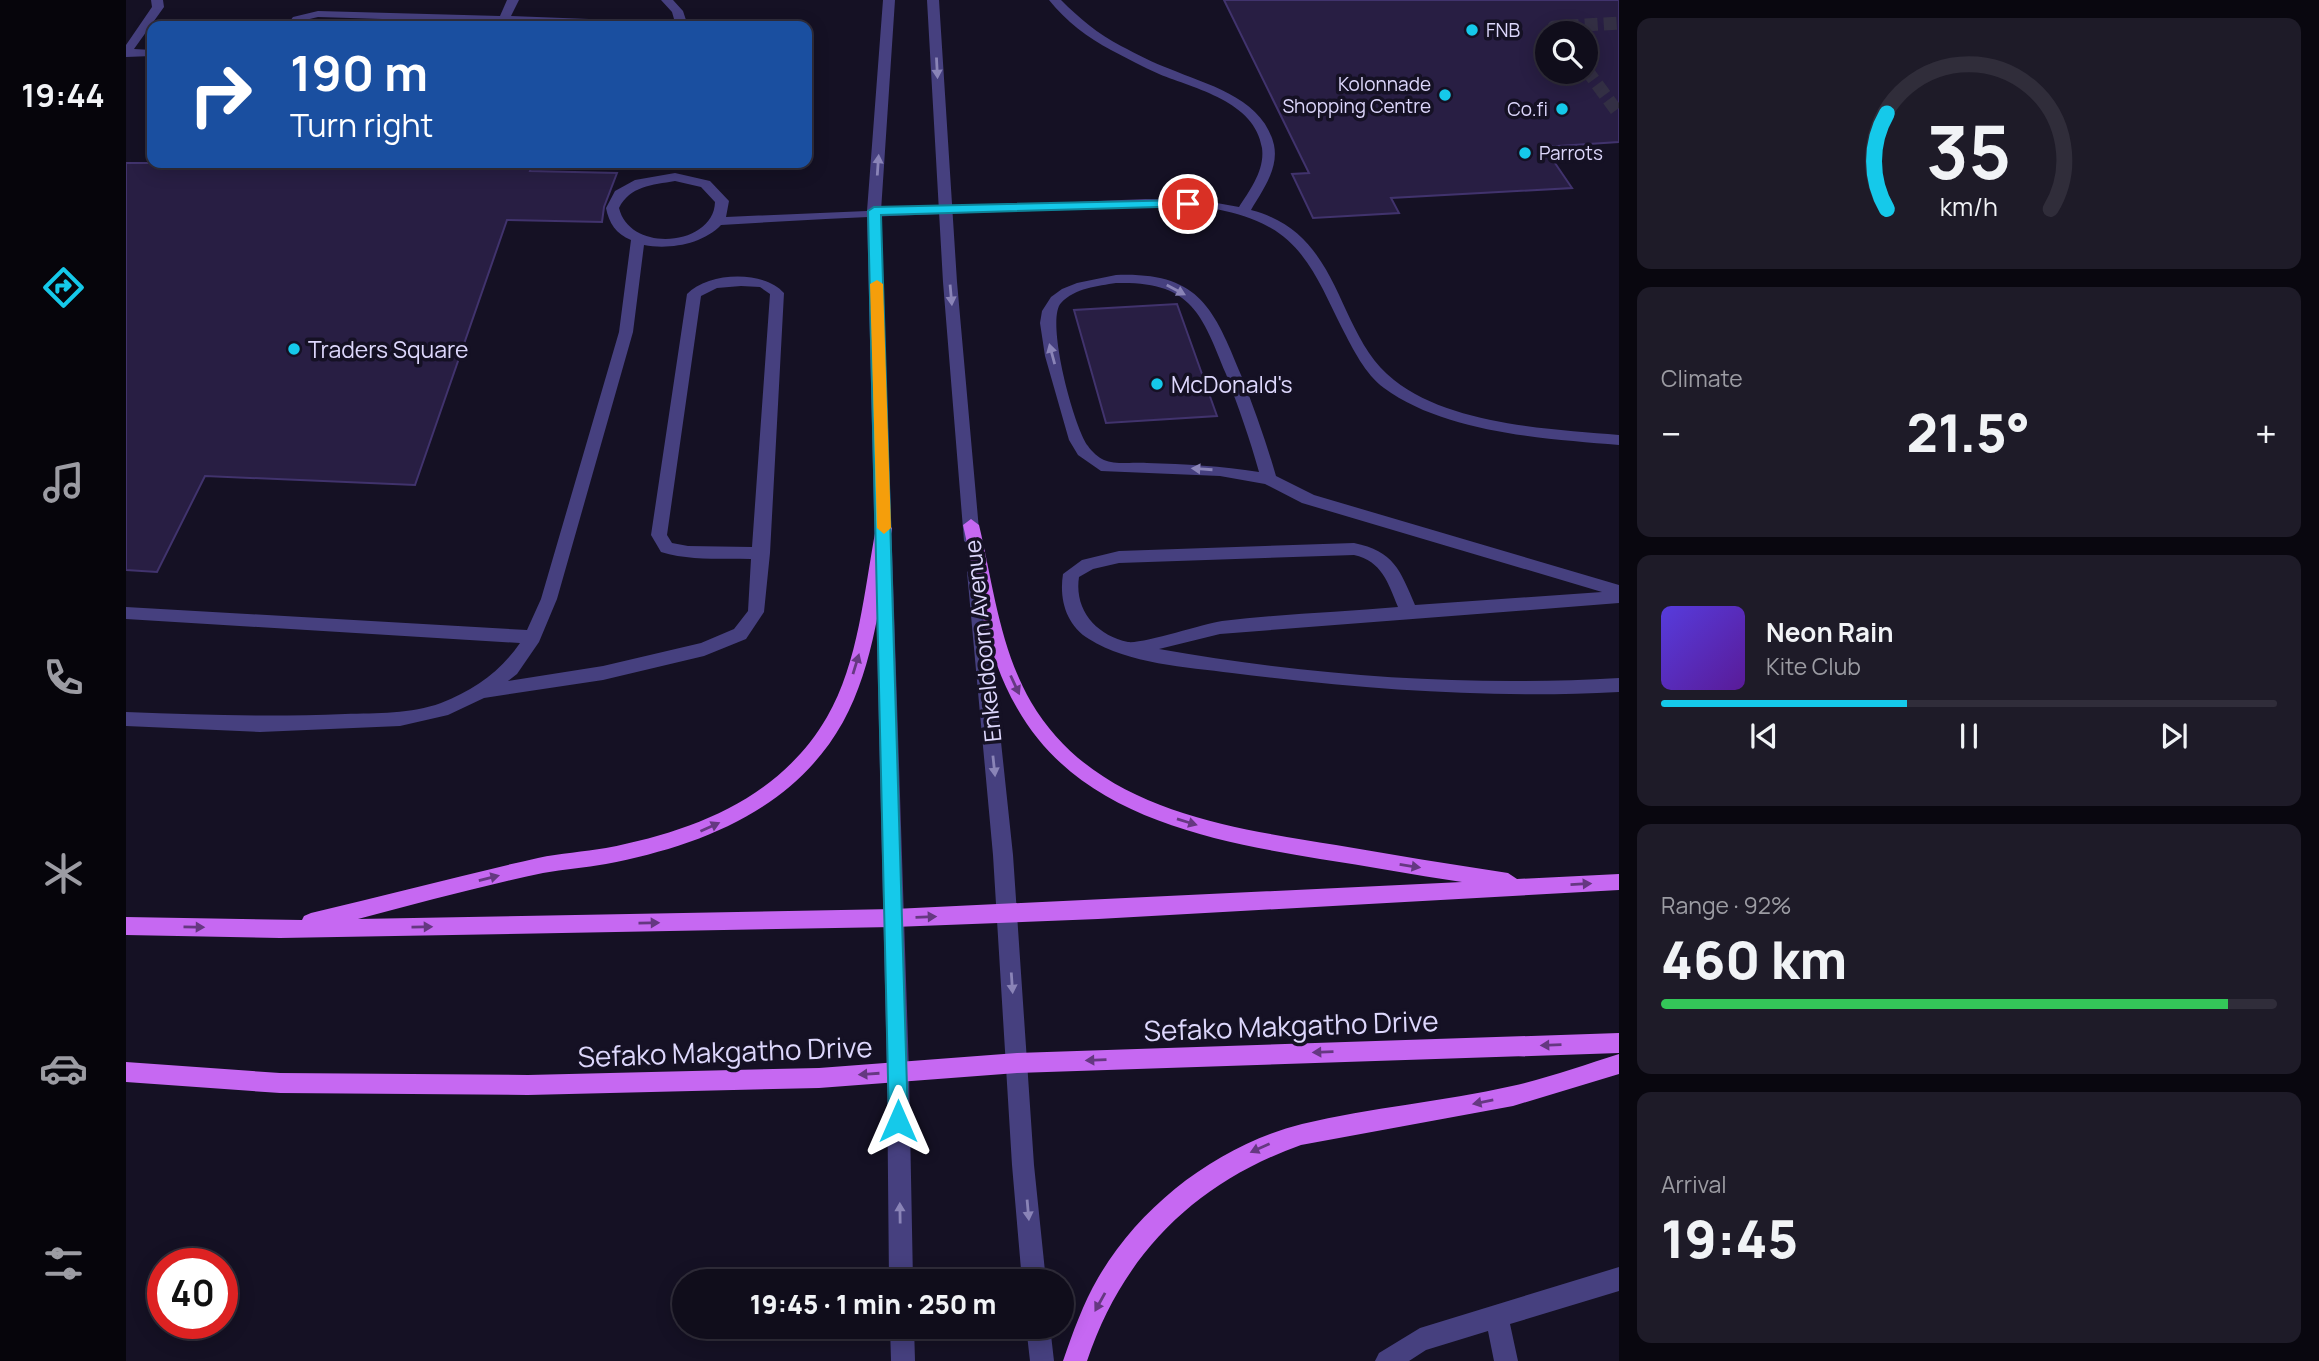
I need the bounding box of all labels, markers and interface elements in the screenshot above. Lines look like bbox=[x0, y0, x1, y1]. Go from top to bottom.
place label: FNB bbox=[1486, 17, 1521, 43]
map controls bbox=[1535, 21, 1598, 84]
button: search bbox=[1535, 21, 1598, 84]
marker: FNB bbox=[1464, 22, 1480, 38]
text: 190 m bbox=[290, 39, 428, 106]
icon: right bbox=[175, 49, 266, 140]
one-way arrow bbox=[932, 57, 943, 79]
place label: Kolonnade Shopping Centre bbox=[1282, 71, 1431, 119]
text: 19:44 bbox=[21, 73, 105, 117]
marker: Kolonnade Shopping Centre bbox=[1437, 87, 1453, 103]
place label: Co.fi bbox=[1507, 96, 1548, 122]
marker: Co.fi bbox=[1554, 101, 1570, 117]
text: 35 bbox=[1927, 102, 2012, 202]
text: Turn right bbox=[290, 103, 433, 147]
place label: Parrots bbox=[1539, 140, 1603, 166]
marker: Parrots bbox=[1517, 145, 1533, 161]
one-way arrow bbox=[873, 153, 884, 175]
pin bbox=[1158, 174, 1218, 234]
icon: arrive bbox=[1169, 185, 1207, 223]
text: km/h bbox=[1940, 189, 1998, 224]
icon: directions bbox=[39, 263, 88, 312]
one-way arrow bbox=[946, 284, 957, 306]
one-way arrow bbox=[1167, 284, 1186, 296]
place label: Traders Square bbox=[308, 333, 469, 365]
marker: Traders Square bbox=[286, 341, 302, 357]
one-way arrow bbox=[1046, 343, 1057, 365]
text: Climate bbox=[1661, 362, 1743, 394]
place label: McDonald's bbox=[1171, 368, 1293, 400]
marker: McDonald's bbox=[1149, 376, 1165, 392]
text: 21.5° bbox=[1907, 397, 2030, 468]
text: − bbox=[1661, 407, 1682, 459]
text: + bbox=[2255, 407, 2277, 459]
icon: music bbox=[39, 458, 88, 507]
one-way arrow bbox=[1191, 464, 1213, 475]
street label: Enkeldoorn Avenue bbox=[955, 538, 1009, 744]
text: Neon Rain bbox=[1766, 614, 1894, 650]
text: Kite Club bbox=[1766, 650, 1861, 682]
icon: phone bbox=[39, 653, 88, 702]
one-way arrow bbox=[851, 653, 861, 674]
one-way arrow bbox=[1009, 675, 1020, 695]
icon: previous bbox=[1745, 717, 1783, 755]
icon: pause bbox=[1950, 717, 1988, 755]
icon: next bbox=[2155, 717, 2193, 755]
one-way arrow bbox=[989, 755, 1000, 777]
one-way arrow bbox=[1176, 817, 1197, 827]
one-way arrow bbox=[700, 821, 721, 832]
icon: climate bbox=[39, 849, 88, 898]
one-way arrow bbox=[1399, 861, 1421, 872]
one-way arrow bbox=[479, 872, 501, 883]
one-way arrow bbox=[1570, 878, 1592, 889]
text: Range · 92% bbox=[1661, 889, 1792, 921]
one-way arrow bbox=[915, 912, 937, 923]
one-way arrow bbox=[638, 917, 660, 929]
one-way arrow bbox=[411, 921, 433, 933]
one-way arrow bbox=[183, 922, 205, 933]
text: 460 km bbox=[1661, 924, 1847, 995]
one-way arrow bbox=[1007, 972, 1018, 994]
street label: Sefako Makgatho Drive bbox=[1143, 1001, 1439, 1049]
street label: Sefako Makgatho Drive bbox=[577, 1027, 873, 1075]
one-way arrow bbox=[1540, 1039, 1562, 1051]
icon: car bbox=[39, 1044, 88, 1093]
one-way arrow bbox=[1312, 1047, 1334, 1058]
one-way arrow bbox=[1085, 1054, 1107, 1065]
one-way arrow bbox=[858, 1069, 880, 1080]
position arrow bbox=[861, 1084, 935, 1158]
one-way arrow bbox=[1472, 1097, 1494, 1108]
one-way arrow bbox=[1250, 1142, 1270, 1154]
text: Arrival bbox=[1661, 1168, 1727, 1200]
one-way arrow bbox=[1022, 1199, 1033, 1221]
one-way arrow bbox=[894, 1202, 905, 1224]
text: 19:45 bbox=[1661, 1203, 1798, 1274]
icon: filters bbox=[39, 1239, 88, 1288]
speed limit sign: 40 bbox=[147, 1248, 238, 1339]
text: 19:45 · 1 min · 250 m bbox=[750, 1286, 996, 1322]
one-way arrow bbox=[1094, 1293, 1106, 1312]

